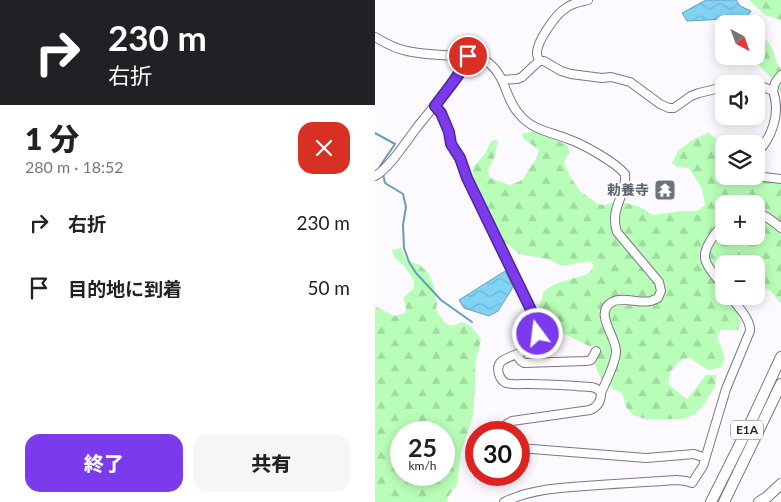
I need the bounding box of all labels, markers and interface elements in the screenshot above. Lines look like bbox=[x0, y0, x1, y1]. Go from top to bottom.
north arrow bbox=[715, 15, 765, 65]
map controls bbox=[715, 15, 765, 305]
text: 230 m bbox=[108, 16, 207, 58]
icon: right bbox=[25, 20, 90, 85]
pin bbox=[447, 35, 489, 77]
icon: arrive bbox=[454, 42, 482, 70]
text: 右折 bbox=[108, 62, 152, 89]
button: sound bbox=[715, 75, 765, 125]
text: 1 分 bbox=[25, 120, 79, 156]
button: close bbox=[298, 122, 350, 174]
button: layers bbox=[715, 135, 765, 185]
text: 280 m · 18:52 bbox=[25, 157, 124, 176]
temple icon: 勅養寺 bbox=[653, 178, 677, 202]
place label: 勅養寺 bbox=[607, 181, 649, 198]
button: + bbox=[715, 195, 765, 245]
icon: right bbox=[25, 209, 53, 237]
text: 230 m bbox=[296, 211, 350, 234]
text: 右折 bbox=[68, 212, 106, 235]
button: − bbox=[715, 255, 765, 305]
icon: arrive bbox=[25, 274, 53, 302]
text: 50 m bbox=[307, 276, 350, 299]
text: 目的地に到着 bbox=[68, 277, 182, 300]
position arrow bbox=[511, 307, 563, 359]
road number: E1A bbox=[731, 420, 763, 440]
speed limit sign: 30 bbox=[465, 421, 530, 486]
text: 25 bbox=[408, 432, 437, 462]
button: 終了 bbox=[25, 434, 183, 492]
button: 共有 bbox=[193, 434, 350, 492]
text: km/h bbox=[408, 458, 437, 473]

